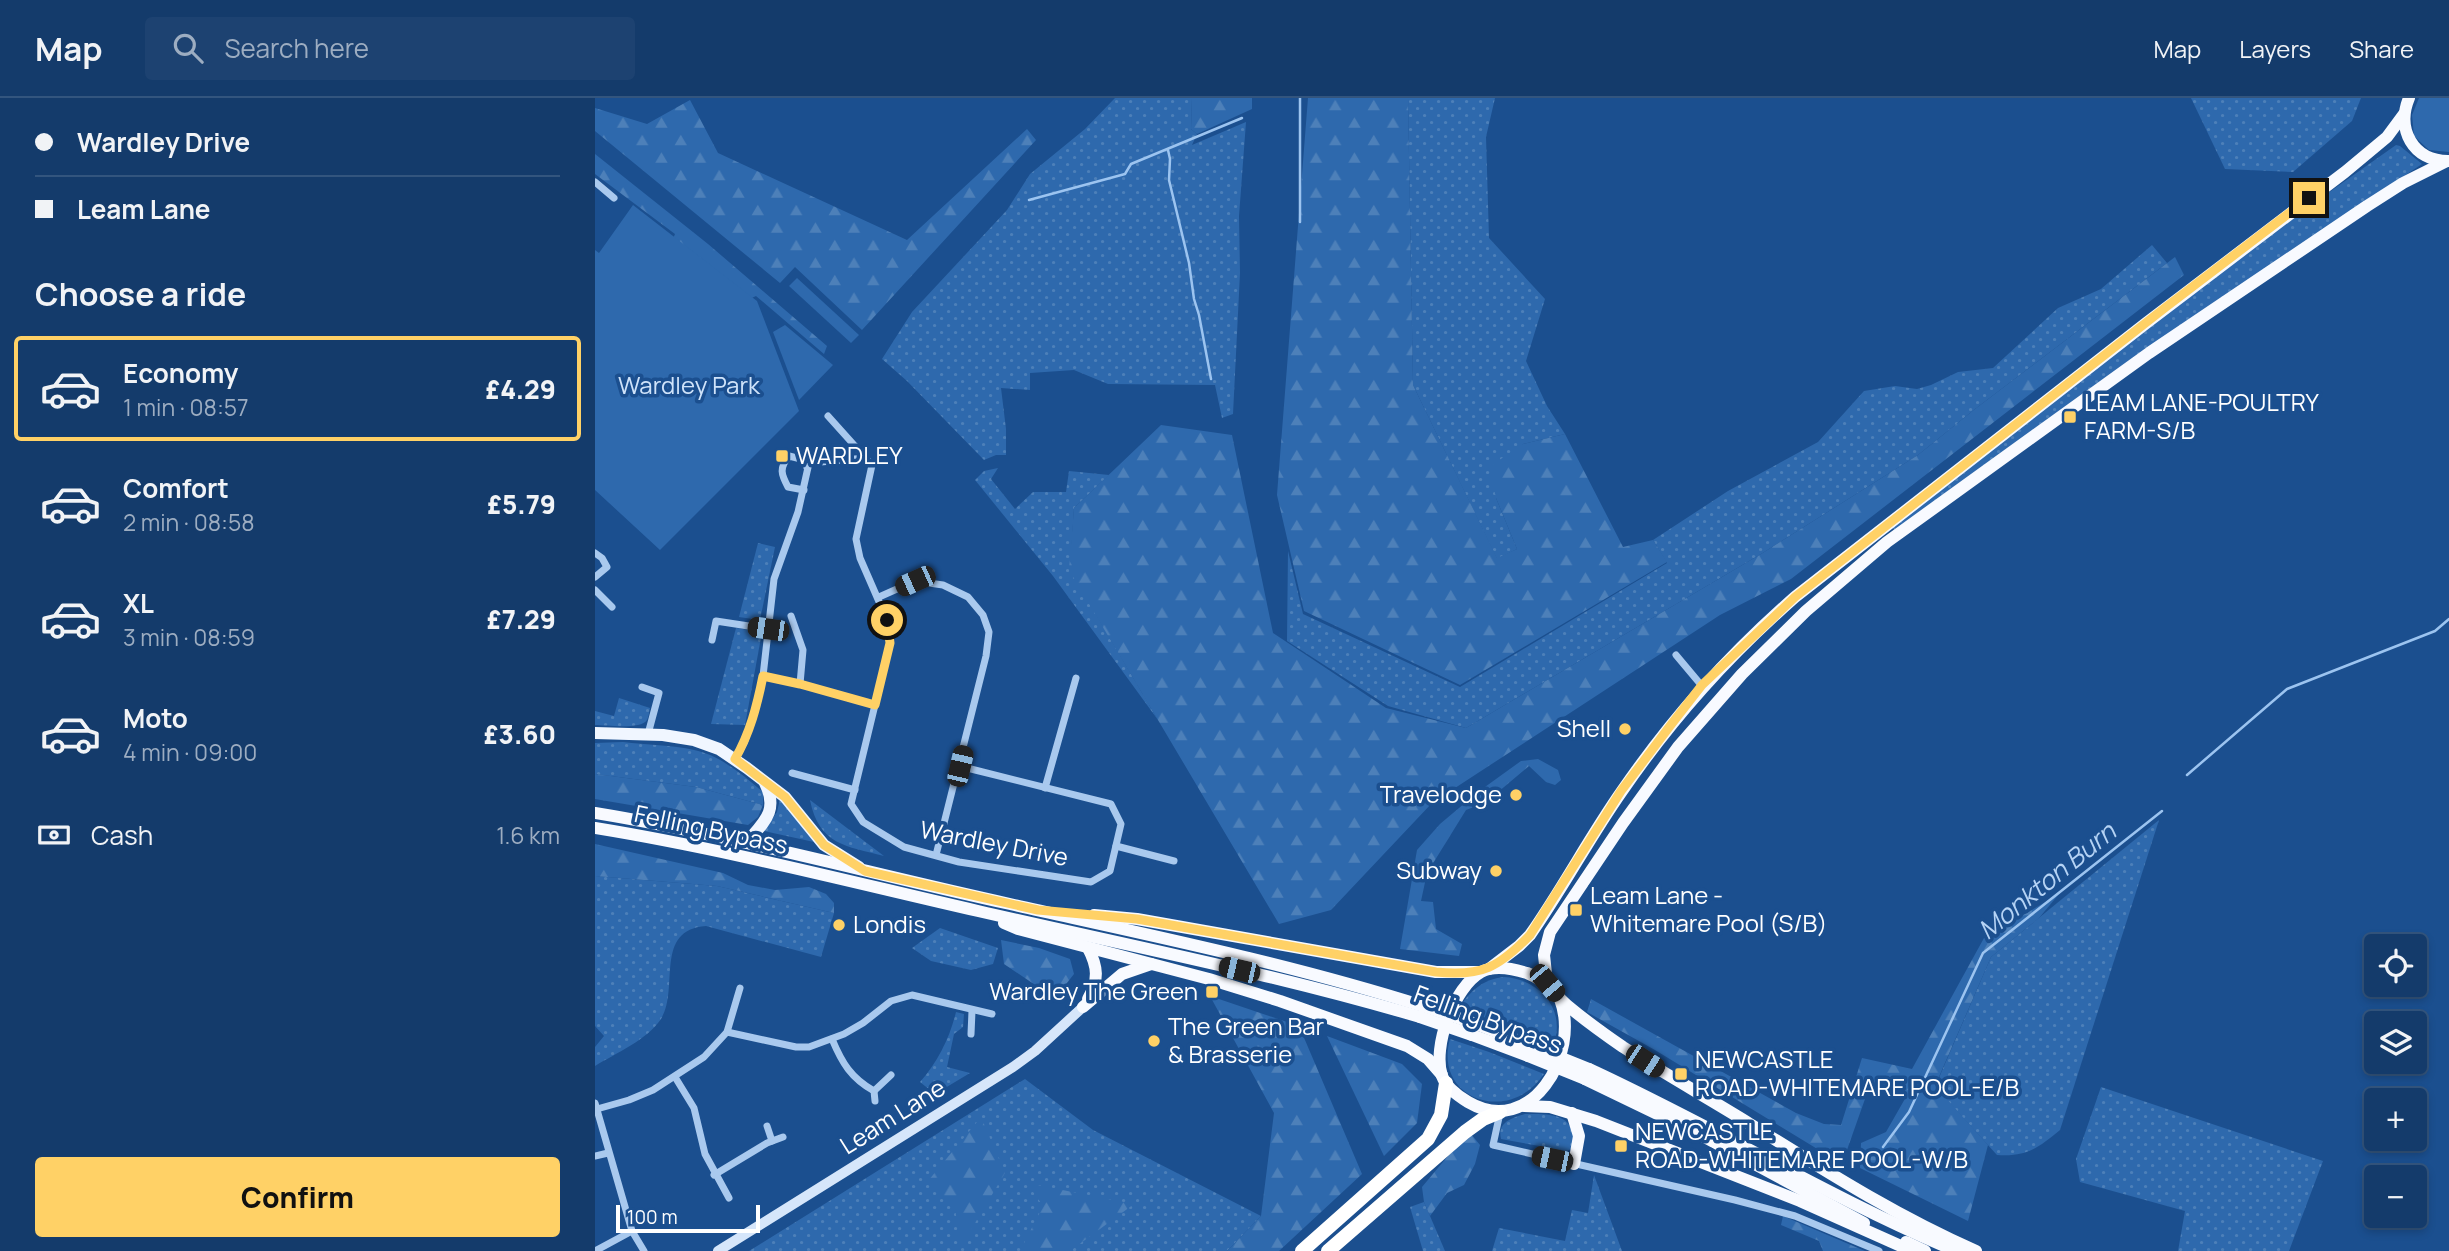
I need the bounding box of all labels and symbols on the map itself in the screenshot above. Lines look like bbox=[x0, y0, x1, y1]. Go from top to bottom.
route end bbox=[2293, 182, 2325, 214]
park label: Wardley Park bbox=[618, 368, 761, 401]
place label: LEAM LANE-POULTRY FARM-S/B bbox=[2084, 385, 2319, 446]
marker: LEAM LANE-POULTRY FARM-S/B bbox=[2062, 409, 2078, 425]
place label: WARDLEY bbox=[796, 438, 903, 471]
marker: WARDLEY bbox=[774, 448, 790, 464]
car bbox=[892, 563, 939, 599]
route start bbox=[871, 604, 903, 636]
car bbox=[746, 616, 791, 642]
place label: Shell bbox=[1557, 711, 1611, 744]
marker: Shell bbox=[1617, 721, 1633, 737]
car bbox=[946, 743, 975, 789]
place label: Travelodge bbox=[1380, 777, 1502, 810]
marker: Travelodge bbox=[1508, 787, 1524, 803]
street label: Felling Bypass bbox=[632, 796, 791, 861]
street label: Wardley Drive bbox=[917, 812, 1071, 873]
water label: Monkton Burn bbox=[1970, 812, 2124, 947]
place label: Subway bbox=[1396, 853, 1482, 886]
marker: Subway bbox=[1488, 863, 1504, 879]
place label: Leam Lane - Whitemare Pool (S/B) bbox=[1590, 878, 1828, 939]
marker: Leam Lane - Whitemare Pool (S/B) bbox=[1568, 902, 1584, 918]
place label: Londis bbox=[853, 907, 926, 940]
marker: Londis bbox=[831, 917, 847, 933]
car bbox=[1217, 955, 1262, 985]
car bbox=[1526, 960, 1569, 1006]
place label: Wardley The Green bbox=[989, 974, 1198, 1007]
street label: Felling Bypass bbox=[1410, 976, 1567, 1061]
marker: Wardley The Green bbox=[1204, 984, 1220, 1000]
place label: The Green Bar & Brasserie bbox=[1168, 1009, 1325, 1070]
marker: The Green Bar & Brasserie bbox=[1146, 1033, 1162, 1049]
car bbox=[1622, 1041, 1669, 1081]
place label: NEWCASTLE ROAD-WHITEMARE POOL-E/B bbox=[1695, 1042, 2019, 1103]
marker: NEWCASTLE ROAD-WHITEMARE POOL-E/B bbox=[1673, 1066, 1689, 1082]
street label: Leam Lane bbox=[833, 1070, 951, 1161]
place label: NEWCASTLE ROAD-WHITEMARE POOL-W/B bbox=[1635, 1114, 1968, 1175]
marker: NEWCASTLE ROAD-WHITEMARE POOL-W/B bbox=[1613, 1138, 1629, 1154]
car bbox=[1530, 1144, 1575, 1174]
scale bar bbox=[616, 1202, 759, 1234]

